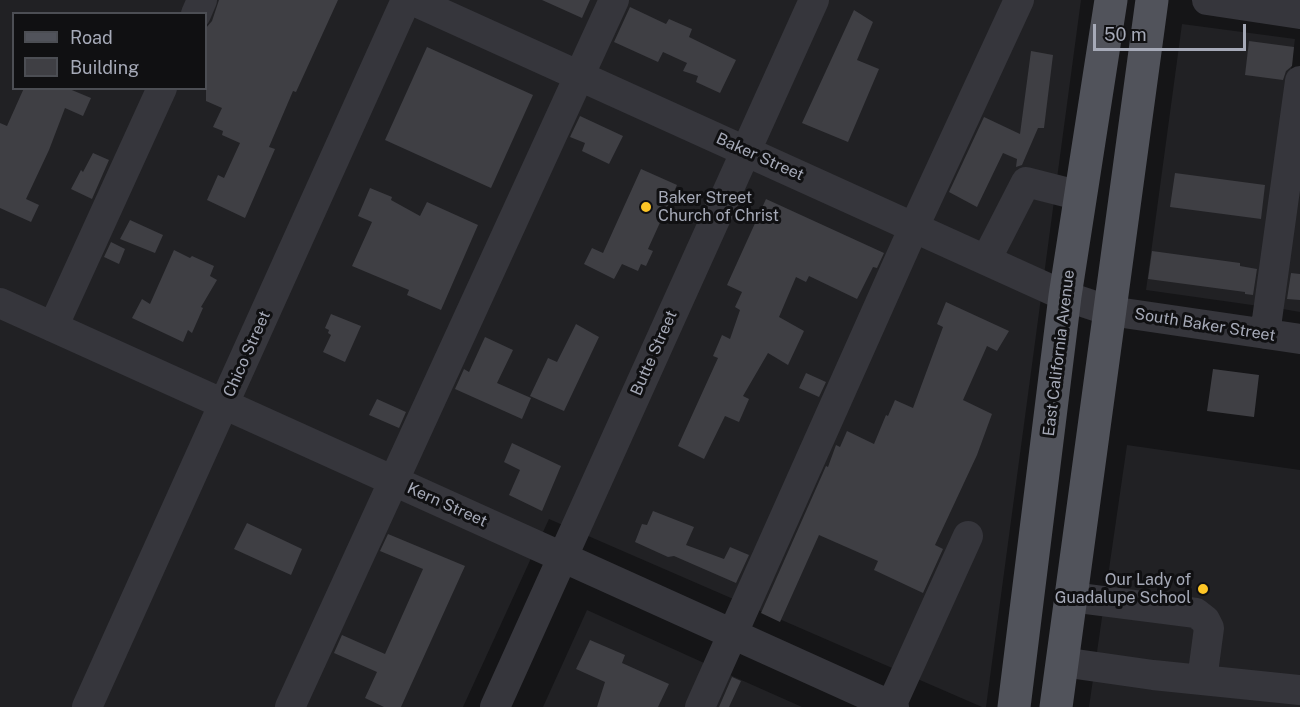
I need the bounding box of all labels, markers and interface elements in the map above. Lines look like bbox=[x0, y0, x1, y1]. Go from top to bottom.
legend bbox=[12, 12, 207, 90]
scale bar bbox=[1096, 12, 1249, 50]
text: 50 m bbox=[1104, 24, 1147, 45]
text: Road bbox=[70, 27, 113, 48]
text: Building bbox=[70, 57, 139, 78]
street label: Baker Street bbox=[713, 129, 807, 185]
place label: Baker Street Church of Christ bbox=[658, 188, 779, 226]
marker: Baker Street Church of Christ bbox=[639, 200, 653, 214]
street label: East California Avenue bbox=[1039, 269, 1079, 437]
street label: South Baker Street bbox=[1133, 304, 1277, 346]
street label: Butte Street bbox=[627, 307, 681, 399]
street label: Chico Street bbox=[219, 308, 275, 400]
street label: Kern Street bbox=[404, 479, 490, 531]
place label: Our Lady of Guadalupe School bbox=[1055, 570, 1191, 608]
marker: Our Lady of Guadalupe School bbox=[1196, 582, 1210, 596]

